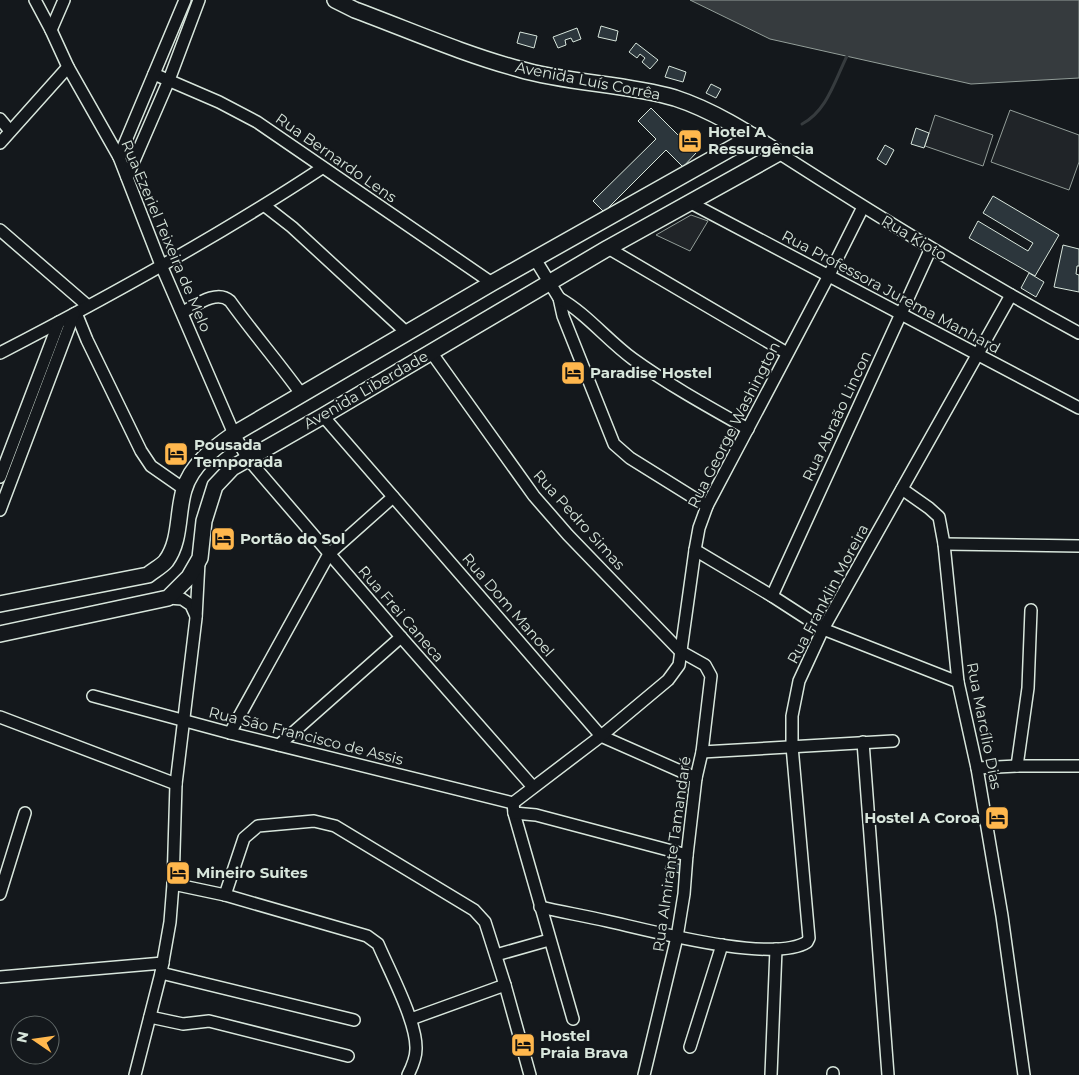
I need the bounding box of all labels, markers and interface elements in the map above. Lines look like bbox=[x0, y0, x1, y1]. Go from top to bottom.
street label: Avenida Luís Corrêa bbox=[514, 57, 662, 104]
street label: Rua Bernardo Lens bbox=[272, 109, 401, 207]
place label: Hotel A Ressurgência bbox=[708, 122, 814, 158]
hotel icon: Hotel A Ressurgência bbox=[677, 128, 703, 154]
street label: Rua Ezeriel Teixeira de Melo bbox=[117, 137, 216, 335]
street label: Rua Kioto bbox=[878, 211, 950, 265]
street label: Rua Professora Jurema Manhard bbox=[779, 226, 1004, 357]
street label: Rua George Washington bbox=[683, 338, 784, 511]
street label: Avenida Liberdade bbox=[300, 346, 431, 433]
street label: Rua Abraão Lincon bbox=[798, 347, 875, 484]
hotel icon: Paradise Hostel bbox=[560, 360, 586, 386]
place label: Paradise Hostel bbox=[590, 363, 712, 382]
place label: Pousada Temporada bbox=[194, 435, 283, 471]
hotel icon: Pousada Temporada bbox=[163, 441, 189, 467]
street label: Rua Pedro Simas bbox=[529, 466, 629, 574]
street label: Rua Franklin Moreira bbox=[783, 521, 872, 667]
hotel icon: Portão do Sol bbox=[210, 526, 236, 552]
place label: Portão do Sol bbox=[240, 529, 345, 548]
street label: Rua Dom Manoel bbox=[458, 549, 559, 660]
street label: Rua Frei Caneca bbox=[354, 561, 448, 666]
street label: Rua Marcílio Dias bbox=[963, 661, 1006, 791]
street label: Rua São Francisco de Assis bbox=[207, 702, 405, 769]
street label: Rua Almirante Tamandaré bbox=[648, 755, 695, 953]
hotel icon: Hostel A Coroa bbox=[984, 805, 1010, 831]
place label: Hostel A Coroa bbox=[864, 808, 980, 827]
hotel icon: Mineiro Suites bbox=[165, 860, 191, 886]
place label: Mineiro Suites bbox=[196, 863, 308, 882]
north arrow bbox=[10, 1015, 60, 1065]
place label: Hostel Praia Brava bbox=[540, 1026, 628, 1062]
text: N bbox=[12, 1030, 32, 1045]
hotel icon: Hostel Praia Brava bbox=[510, 1032, 536, 1058]

